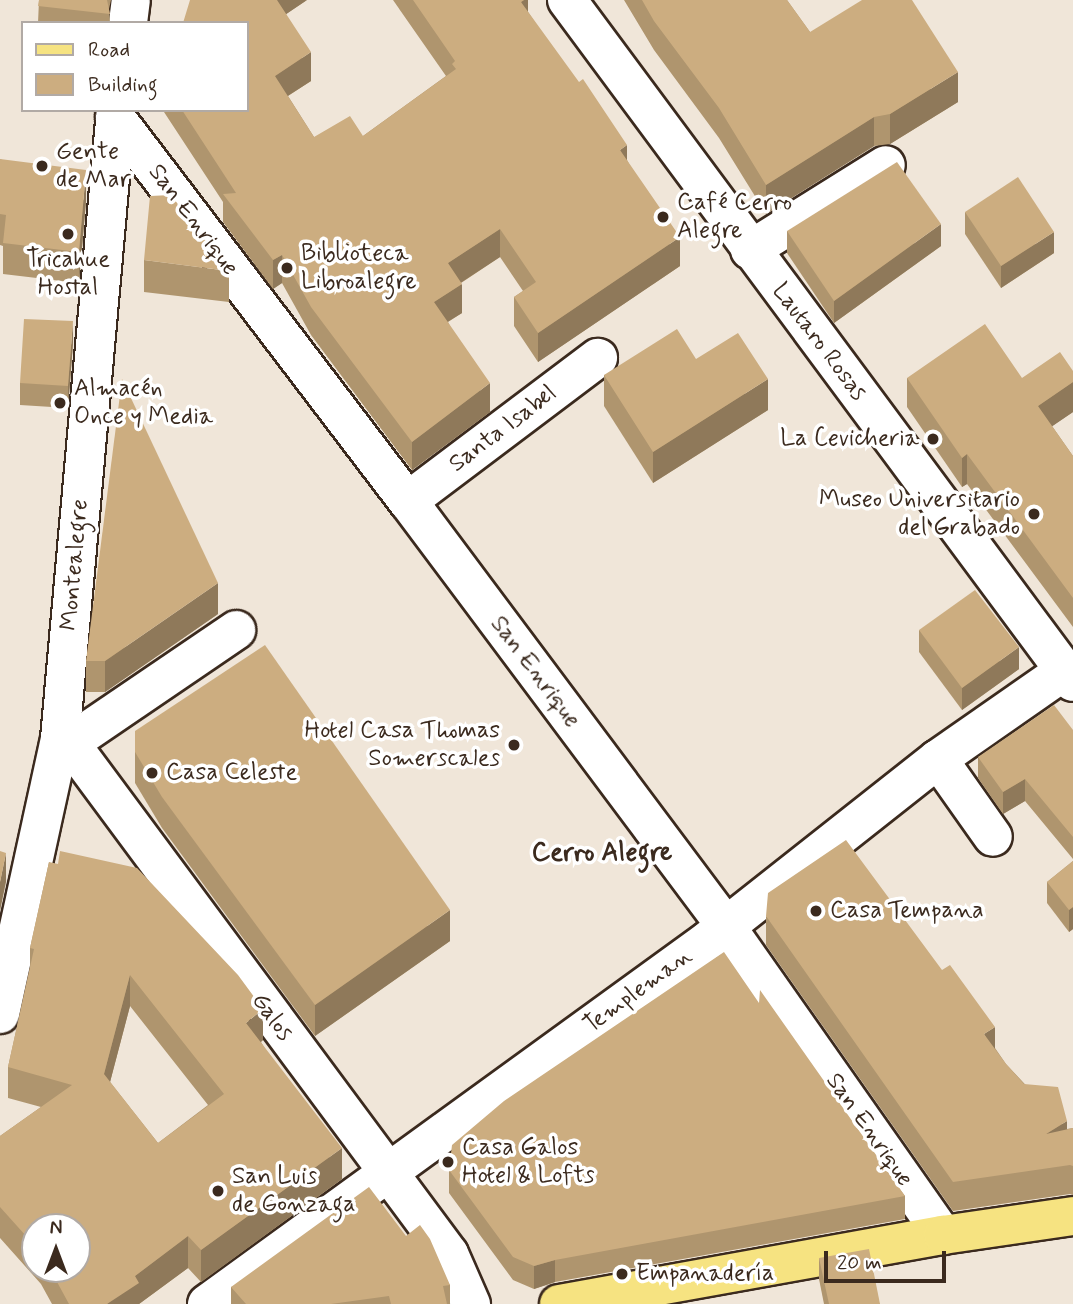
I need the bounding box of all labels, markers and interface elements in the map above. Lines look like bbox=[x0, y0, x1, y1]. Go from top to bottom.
legend bbox=[21, 21, 248, 112]
text: Road bbox=[88, 36, 130, 64]
text: Building bbox=[88, 71, 158, 99]
place label: Gente de Mar bbox=[56, 138, 129, 194]
marker: Gente de Mar bbox=[34, 158, 50, 174]
street label: San Enrique bbox=[144, 161, 242, 279]
place label: Café Cerro Alegre bbox=[677, 189, 792, 245]
marker: Café Cerro Alegre bbox=[655, 209, 671, 225]
marker: Tricahue Hostal bbox=[60, 226, 76, 242]
place label: Biblioteca Libroalegre bbox=[301, 240, 417, 296]
place label: Tricahue Hostal bbox=[26, 246, 110, 302]
marker: Biblioteca Libroalegre bbox=[279, 260, 295, 276]
street label: Lautaro Rosas bbox=[765, 277, 873, 407]
place label: Almacén Once y Media bbox=[74, 375, 213, 431]
street label: Santa Isabel bbox=[442, 378, 564, 480]
marker: Almacén Once y Media bbox=[52, 395, 68, 411]
place label: La Cevicheria bbox=[775, 425, 919, 453]
marker: La Cevicheria bbox=[925, 431, 941, 447]
place label: Museo Universitario del Grabado bbox=[819, 486, 1020, 542]
street label: Montealegre bbox=[55, 498, 95, 632]
marker: Museo Universitario del Grabado bbox=[1026, 506, 1042, 522]
street label: San Enrique bbox=[486, 613, 584, 731]
place label: Hotel Casa Thomas Somerscales bbox=[309, 717, 500, 773]
marker: Hotel Casa Thomas Somerscales bbox=[506, 737, 522, 753]
place label: Casa Celeste bbox=[166, 759, 299, 787]
marker: Casa Celeste bbox=[144, 765, 160, 781]
district label: Cerro Alegre bbox=[532, 838, 672, 870]
place label: Casa Tempana bbox=[830, 897, 979, 925]
marker: Casa Tempana bbox=[808, 903, 824, 919]
street label: Templeman bbox=[578, 942, 698, 1040]
street label: Galos bbox=[245, 987, 299, 1047]
street label: San Enrique bbox=[821, 1070, 917, 1190]
place label: Casa Galos Hotel & Lofts bbox=[462, 1134, 594, 1190]
marker: Casa Galos Hotel & Lofts bbox=[440, 1154, 456, 1170]
place label: San Luis de Gonzaga bbox=[232, 1163, 350, 1219]
marker: San Luis de Gonzaga bbox=[210, 1183, 226, 1199]
north arrow bbox=[21, 1213, 91, 1283]
text: N bbox=[50, 1216, 62, 1241]
scale bar bbox=[828, 1238, 950, 1282]
text: 20 m bbox=[837, 1249, 882, 1277]
place label: Empanadería bbox=[636, 1260, 774, 1288]
marker: Empanadería bbox=[614, 1266, 630, 1282]

